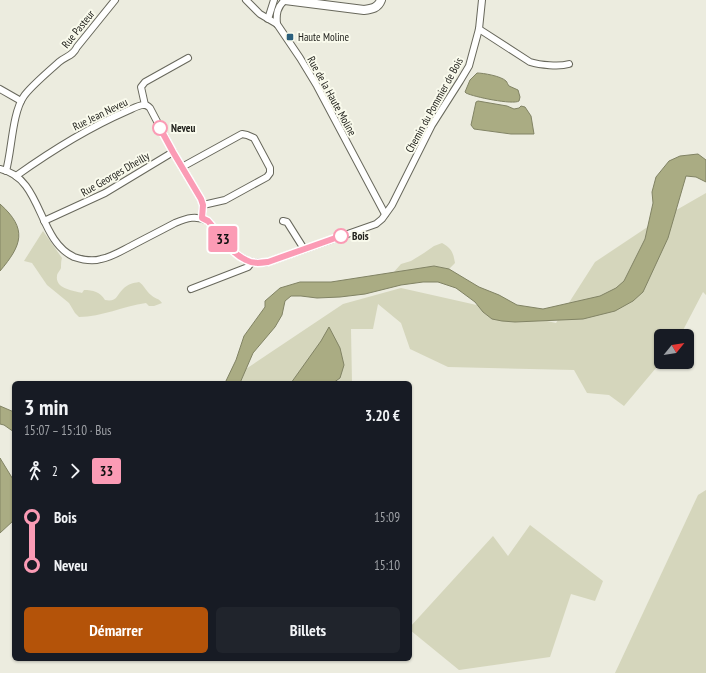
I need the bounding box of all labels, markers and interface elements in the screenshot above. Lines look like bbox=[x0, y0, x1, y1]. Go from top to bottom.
street label: Rue Pasteur bbox=[58, 7, 98, 51]
place label: Haute Moline bbox=[298, 30, 349, 44]
marker: Haute Moline bbox=[285, 32, 295, 42]
street label: Rue de la Haute Moline bbox=[304, 54, 360, 139]
street label: Chemin du Pommier de Bois bbox=[402, 55, 466, 155]
street label: Rue Jean Neveu bbox=[70, 95, 130, 133]
marker: Neveu bbox=[152, 120, 168, 136]
place label: Neveu bbox=[171, 121, 196, 135]
street label: Rue Georges Dheilly bbox=[78, 148, 152, 199]
line badge: 33 bbox=[205, 226, 241, 252]
marker: Bois bbox=[333, 228, 349, 244]
place label: Bois bbox=[352, 229, 369, 243]
text: 33 bbox=[216, 230, 230, 248]
north arrow bbox=[654, 329, 694, 369]
map controls bbox=[654, 329, 694, 369]
text: 3 min bbox=[24, 393, 68, 421]
text: 3.20 € bbox=[365, 406, 400, 425]
text: 15:07 – 15:10 · Bus bbox=[24, 422, 111, 439]
icon: walk bbox=[24, 460, 46, 482]
icon: forward bbox=[64, 460, 86, 482]
text: 33 bbox=[100, 462, 113, 480]
text: 2 bbox=[52, 463, 58, 480]
text: Bois bbox=[54, 508, 77, 527]
text: 15:09 bbox=[374, 509, 400, 526]
text: Neveu bbox=[54, 556, 87, 575]
text: 15:10 bbox=[374, 557, 400, 574]
button: Démarrer bbox=[24, 607, 208, 653]
button: Billets bbox=[216, 607, 400, 653]

